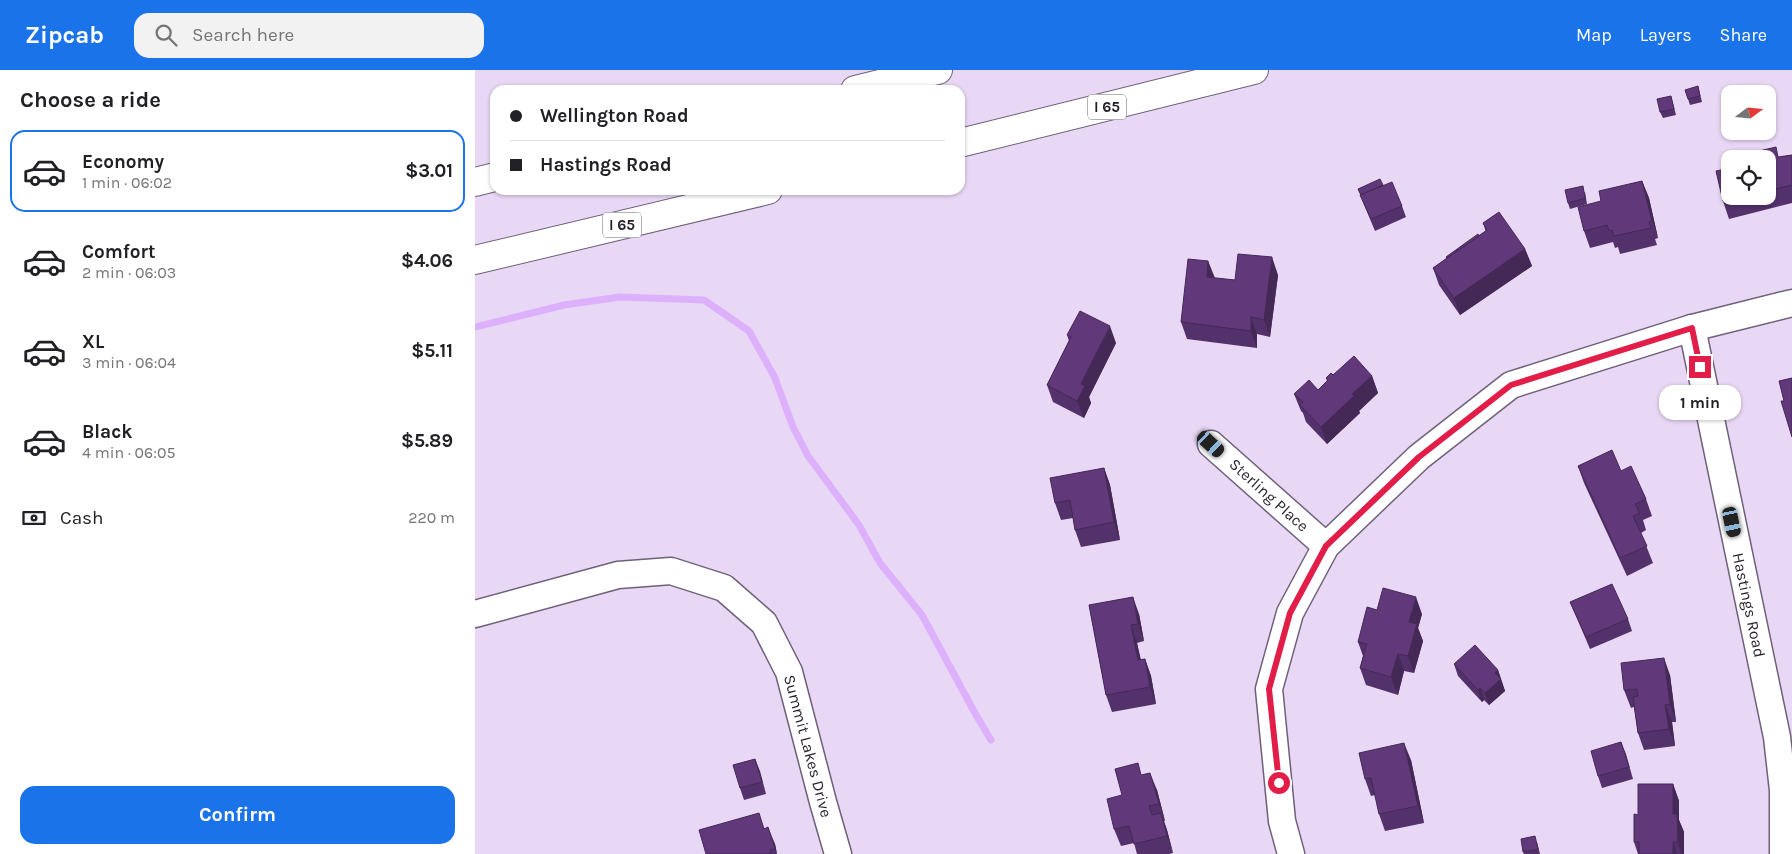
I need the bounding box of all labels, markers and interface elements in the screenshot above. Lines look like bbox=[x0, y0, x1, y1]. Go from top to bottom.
search box bbox=[134, 13, 484, 58]
text: Zipcab bbox=[25, 21, 104, 49]
icon: search bbox=[152, 21, 180, 49]
text: Search here bbox=[192, 24, 294, 46]
text: Map bbox=[1576, 24, 1612, 46]
text: Layers bbox=[1640, 24, 1692, 46]
text: Share bbox=[1720, 24, 1767, 46]
north arrow bbox=[1721, 85, 1776, 140]
map controls bbox=[1721, 85, 1776, 205]
text: Choose a ride bbox=[20, 87, 161, 113]
road number: I 65 bbox=[1088, 94, 1126, 120]
text: Wellington Road bbox=[540, 105, 689, 127]
icon: car bbox=[22, 149, 67, 194]
button: locate bbox=[1721, 150, 1776, 205]
text: Economy bbox=[82, 151, 164, 173]
text: Hastings Road bbox=[540, 154, 672, 176]
text: $3.01 bbox=[405, 160, 453, 182]
text: 1 min · 06:02 bbox=[82, 173, 172, 192]
road number: I 65 bbox=[603, 212, 641, 238]
icon: car bbox=[22, 239, 67, 284]
text: Comfort bbox=[82, 241, 156, 263]
text: $4.06 bbox=[401, 250, 453, 272]
text: 2 min · 06:03 bbox=[82, 263, 176, 282]
icon: car bbox=[22, 329, 67, 374]
text: XL bbox=[82, 331, 104, 353]
text: $5.11 bbox=[411, 340, 453, 362]
text: 3 min · 06:04 bbox=[82, 353, 176, 372]
route end bbox=[1689, 356, 1711, 378]
callout: 1 min bbox=[1659, 384, 1741, 420]
text: 1 min bbox=[1680, 393, 1720, 412]
icon: car bbox=[22, 419, 67, 464]
text: Black bbox=[82, 421, 133, 443]
car bbox=[1194, 428, 1227, 460]
text: $5.89 bbox=[401, 430, 453, 452]
text: 4 min · 06:05 bbox=[82, 443, 175, 462]
street label: Sterling Place bbox=[1225, 454, 1313, 536]
icon: cash bbox=[20, 504, 48, 532]
car bbox=[1721, 506, 1742, 538]
text: Cash bbox=[60, 507, 104, 529]
text: 220 m bbox=[408, 508, 455, 527]
street label: Hastings Road bbox=[1729, 551, 1769, 659]
street label: Summit Lakes Drive bbox=[780, 673, 836, 819]
route start bbox=[1268, 772, 1290, 794]
button: Confirm bbox=[20, 786, 455, 844]

